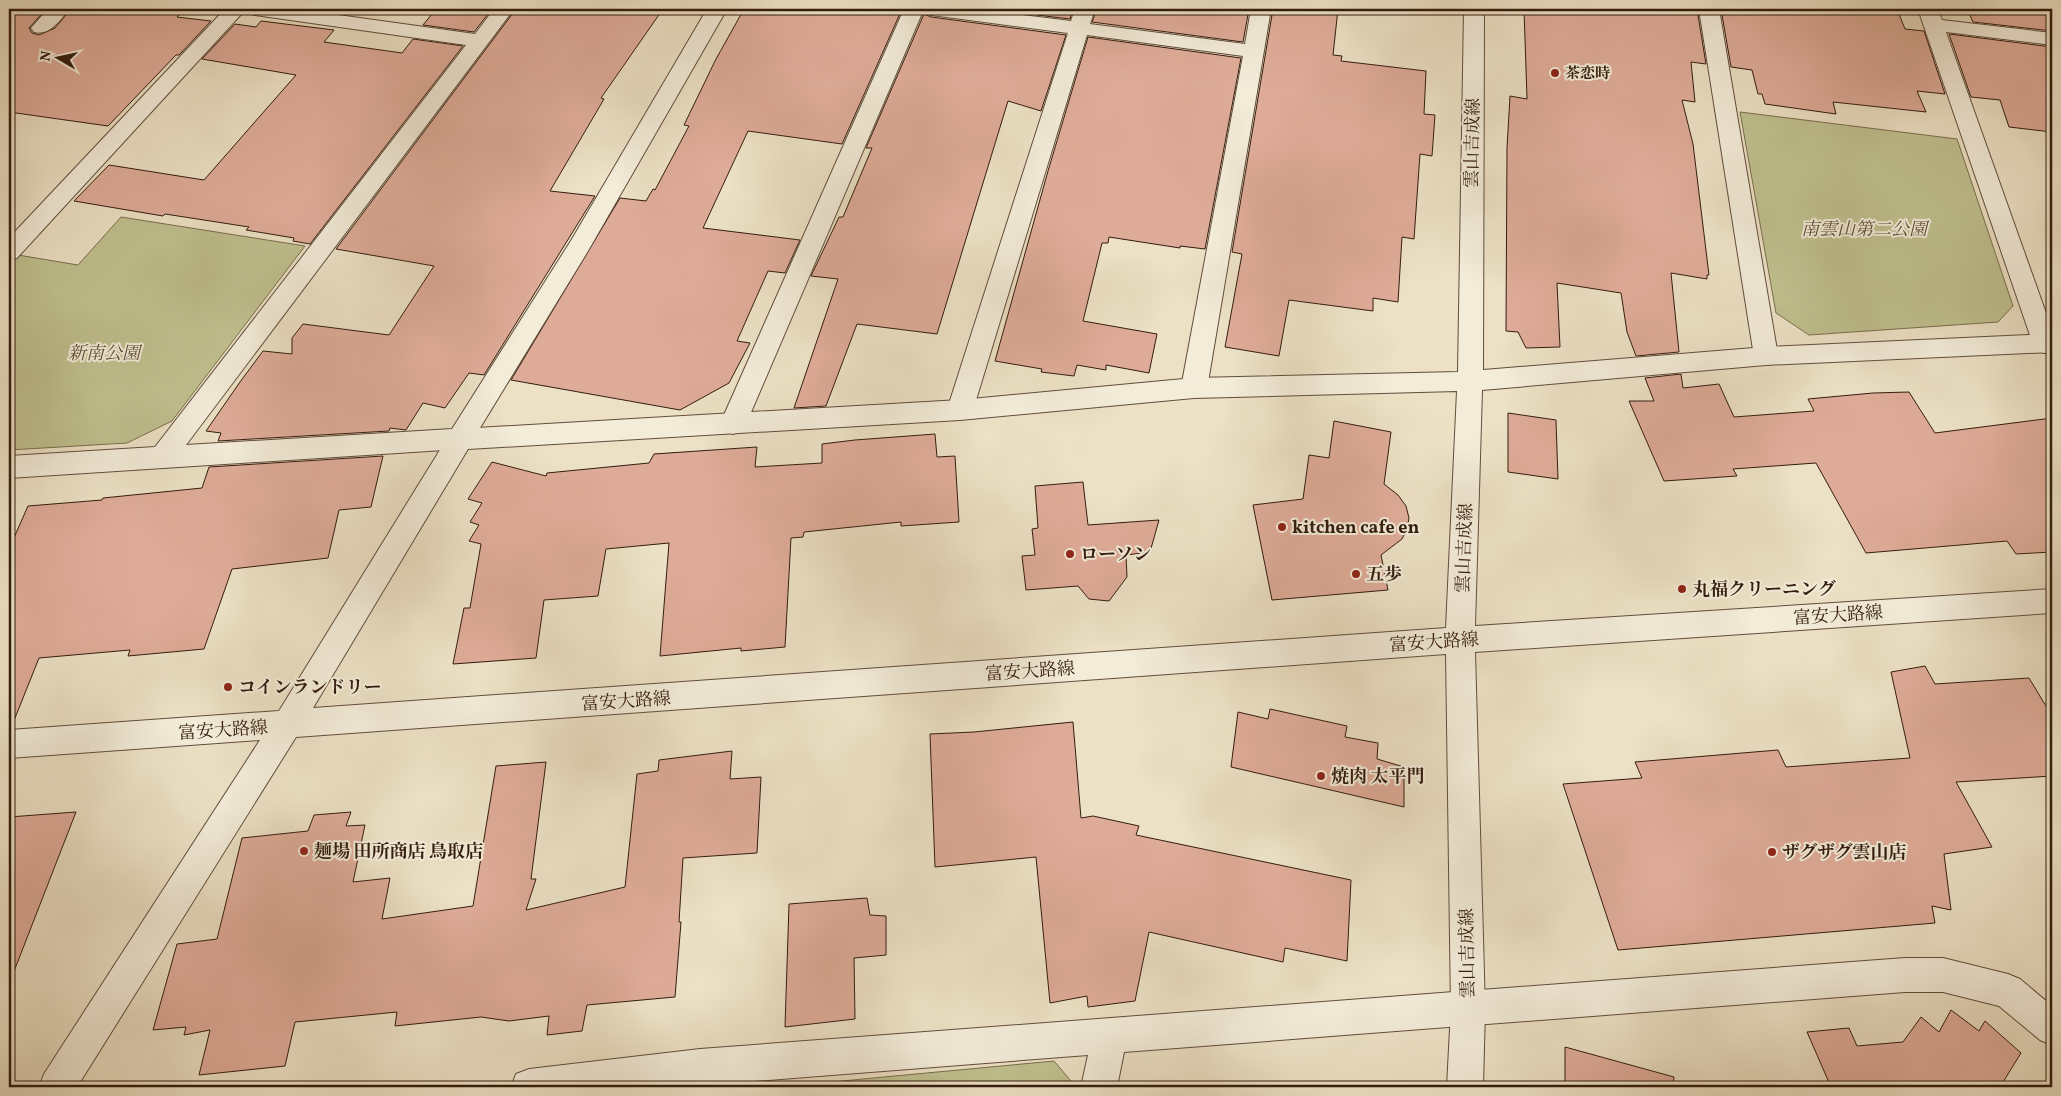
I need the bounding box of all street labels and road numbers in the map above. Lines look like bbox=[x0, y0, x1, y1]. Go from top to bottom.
street label: 雲山吉成線 bbox=[1460, 98, 1487, 188]
street label: 雲山吉成線 bbox=[1451, 503, 1480, 593]
street label: 富安大路線 bbox=[1792, 601, 1884, 632]
street label: 富安大路線 bbox=[1388, 628, 1480, 659]
street label: 富安大路線 bbox=[984, 657, 1076, 688]
street label: 富安大路線 bbox=[580, 687, 672, 718]
street label: 富安大路線 bbox=[177, 716, 269, 747]
street label: 雲山吉成線 bbox=[1455, 908, 1482, 998]

